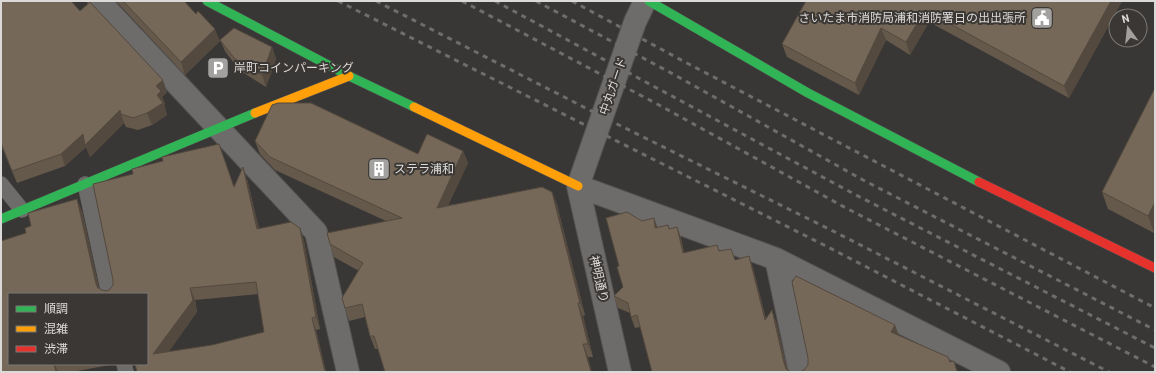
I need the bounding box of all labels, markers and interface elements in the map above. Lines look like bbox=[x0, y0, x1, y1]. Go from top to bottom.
public building icon: さいたま市消防局浦和消防署日の出出張所 bbox=[1029, 5, 1055, 31]
north arrow bbox=[1108, 8, 1148, 48]
place label: さいたま市消防局浦和消防署日の出出張所 bbox=[798, 10, 1026, 24]
text: N bbox=[1120, 11, 1131, 25]
parking icon: 岸町コインパーキング bbox=[205, 55, 231, 81]
street label: 中丸ガード bbox=[596, 55, 628, 116]
place label: 岸町コインパーキング bbox=[234, 60, 354, 74]
building icon: ステラ浦和 bbox=[366, 156, 392, 182]
place label: ステラ浦和 bbox=[394, 161, 454, 175]
street label: 神明通り bbox=[588, 254, 612, 304]
legend bbox=[8, 293, 148, 365]
text: 順調 bbox=[44, 301, 68, 315]
text: 混雑 bbox=[44, 321, 68, 335]
text: 渋滞 bbox=[44, 341, 68, 355]

